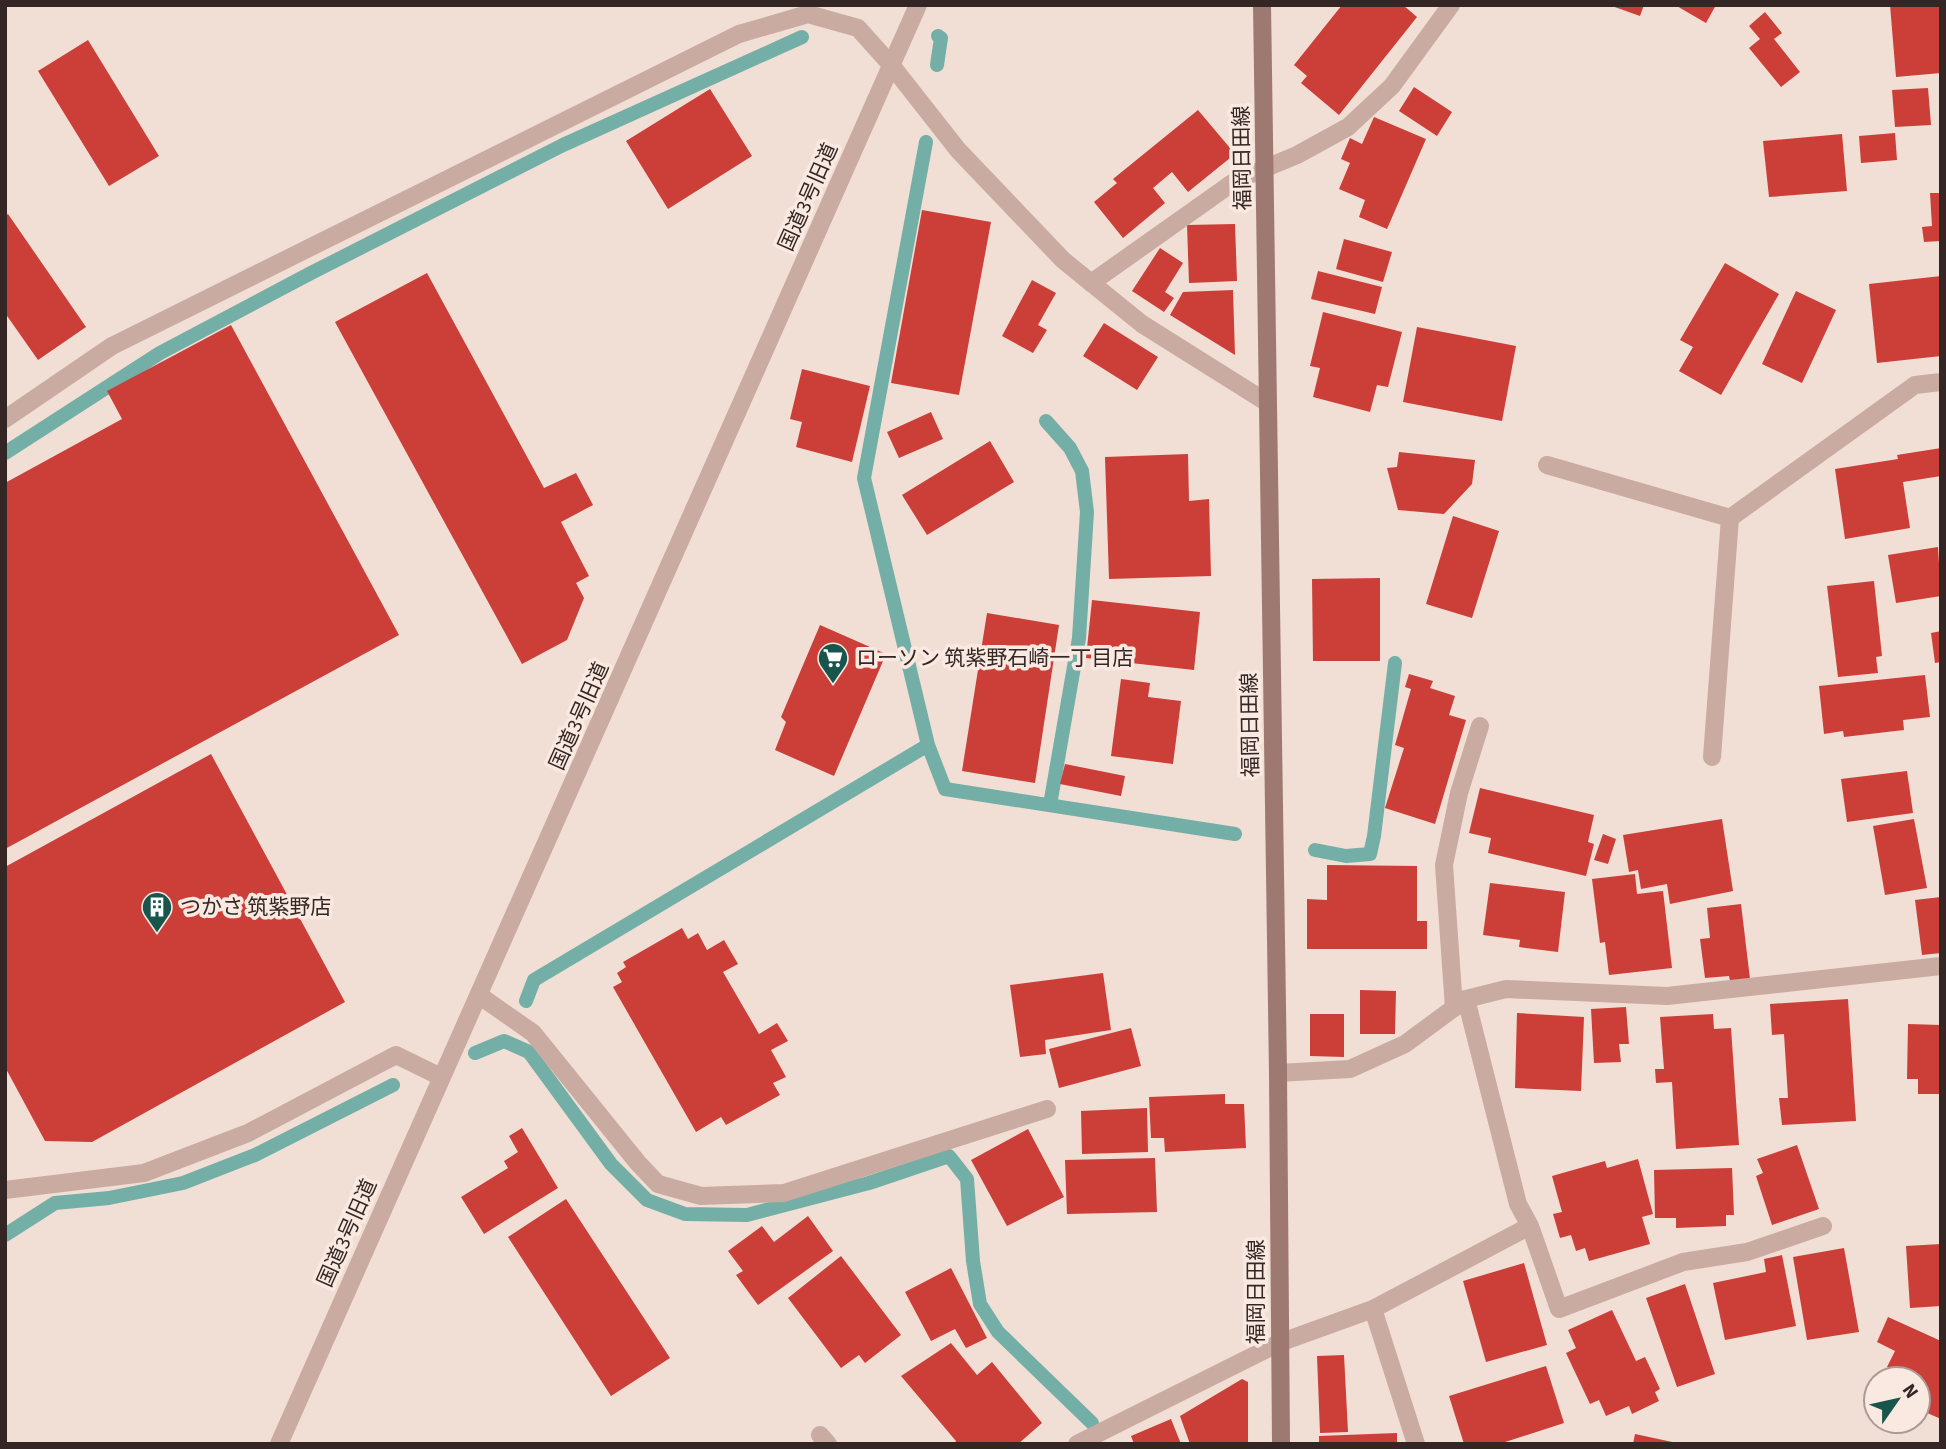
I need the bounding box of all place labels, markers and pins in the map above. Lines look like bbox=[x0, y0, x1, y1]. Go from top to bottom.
supermarket icon: ローソン 筑紫野石崎一丁目店 bbox=[816, 641, 850, 685]
place label: ローソン 筑紫野石崎一丁目店 bbox=[856, 643, 1133, 673]
building icon: つかさ 筑紫野店 bbox=[140, 890, 174, 934]
place label: つかさ 筑紫野店 bbox=[180, 892, 331, 922]

